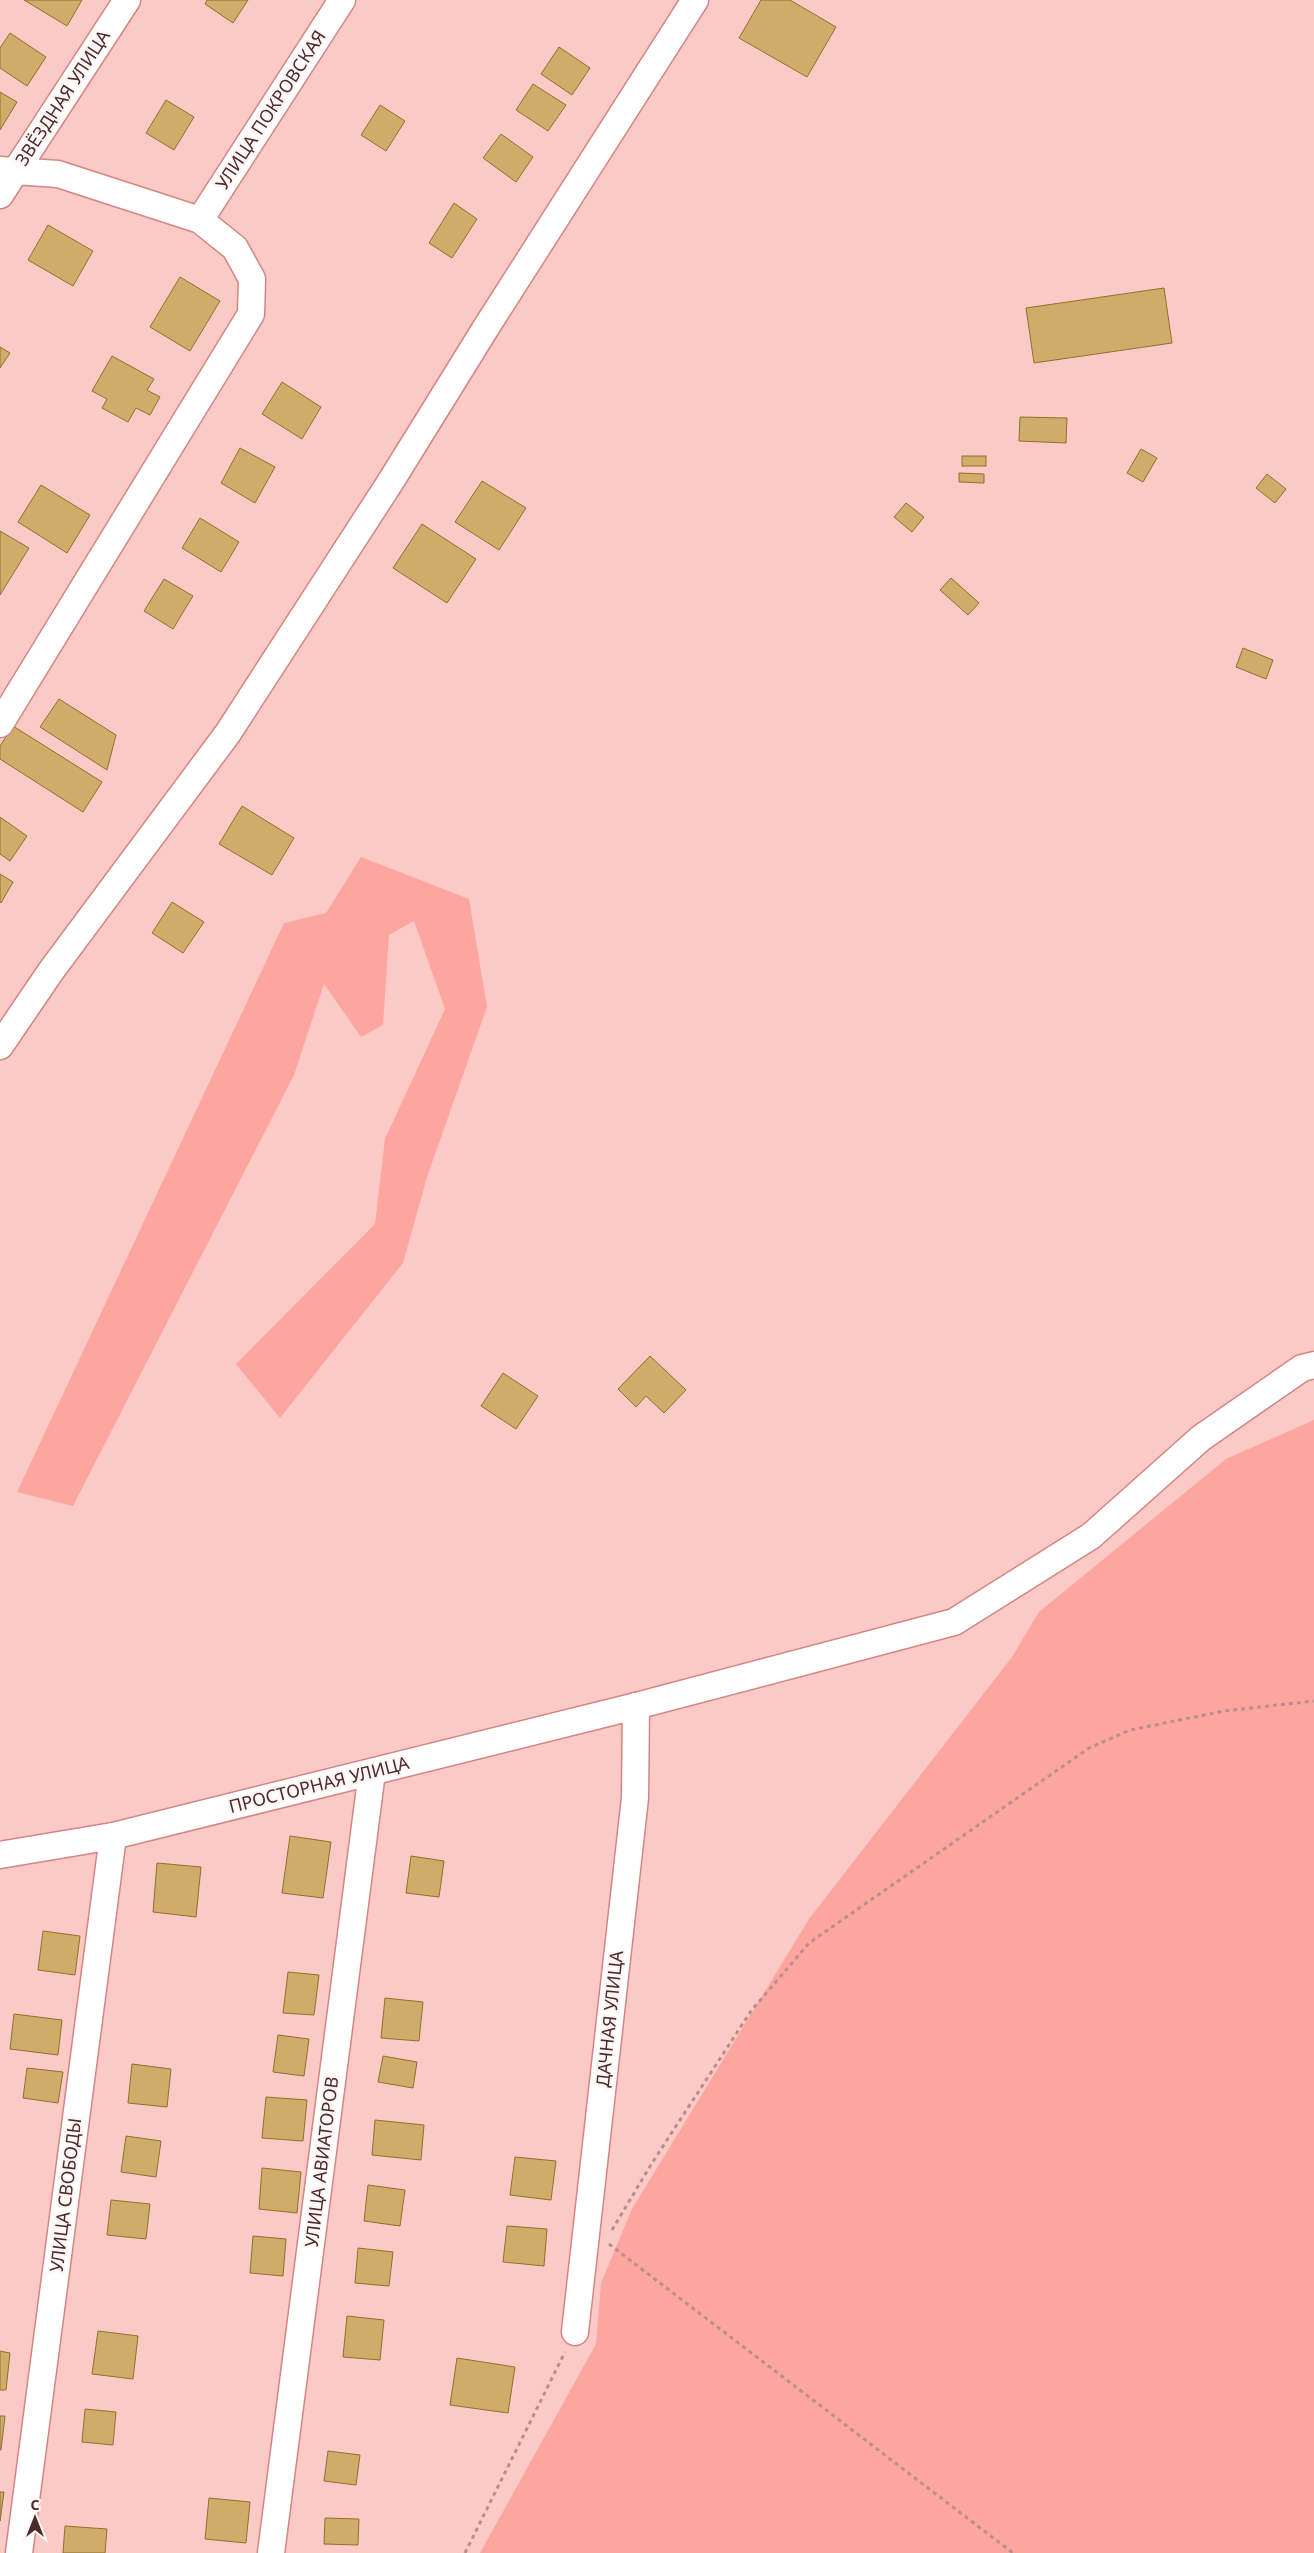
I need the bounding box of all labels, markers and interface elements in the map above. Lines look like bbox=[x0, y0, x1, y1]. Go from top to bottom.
street label: ЗВЁЗДНАЯ УЛИЦА bbox=[9, 25, 115, 170]
street label: УЛИЦА ПОКРОВСКАЯ bbox=[210, 25, 331, 194]
street label: ПРОСТОРНАЯ УЛИЦА bbox=[226, 1750, 412, 1818]
street label: ДАЧНАЯ УЛИЦА bbox=[590, 1949, 628, 2088]
street label: УЛИЦА АВИАТОРОВ bbox=[299, 2075, 343, 2249]
street label: УЛИЦА СВОБОДЫ bbox=[44, 2116, 86, 2273]
north arrow bbox=[10, 2493, 60, 2543]
text: С bbox=[30, 2495, 40, 2514]

